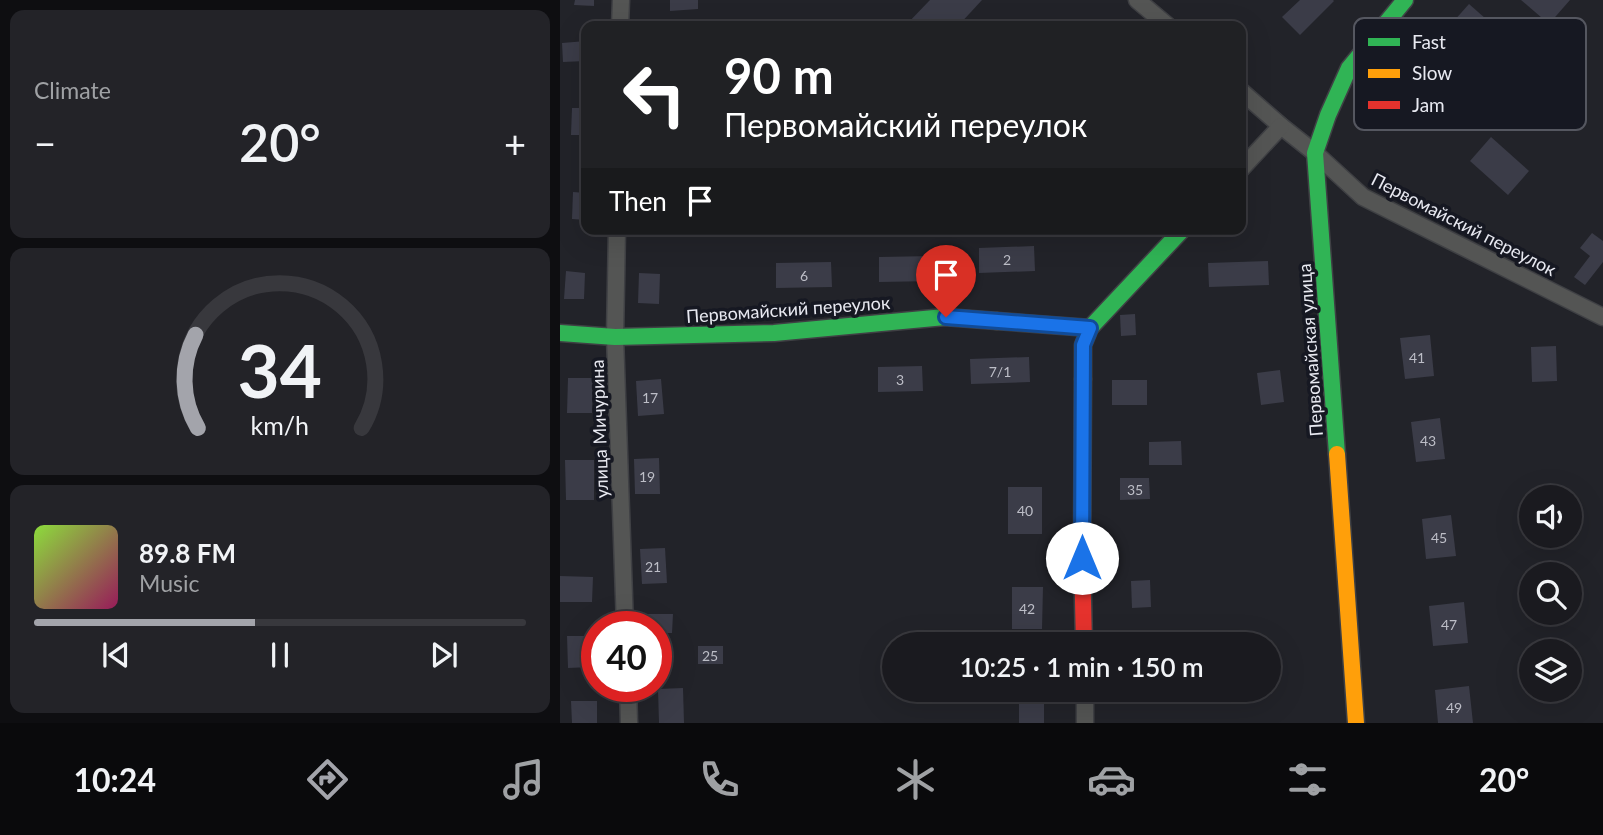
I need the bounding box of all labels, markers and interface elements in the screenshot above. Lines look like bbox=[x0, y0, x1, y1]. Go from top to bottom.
legend bbox=[1354, 18, 1586, 130]
text: Fast bbox=[1412, 30, 1446, 53]
text: 90 m bbox=[724, 46, 834, 104]
icon: left bbox=[609, 49, 700, 140]
text: Slow bbox=[1412, 61, 1452, 84]
text: Climate bbox=[34, 76, 111, 104]
text: Jam bbox=[1412, 93, 1445, 116]
text: Первомайский переулок bbox=[724, 105, 1087, 144]
text: 20° bbox=[239, 111, 321, 173]
text: − bbox=[34, 120, 56, 166]
text: + bbox=[504, 120, 526, 166]
street label: Первомайский переулок bbox=[1368, 168, 1561, 281]
icon: arrive bbox=[681, 182, 719, 220]
text: Then bbox=[609, 185, 667, 217]
pin bbox=[916, 245, 976, 317]
house number: 2 bbox=[1003, 251, 1011, 268]
icon: arrive bbox=[927, 256, 965, 294]
street label: Первомайская улица bbox=[1293, 263, 1327, 437]
house number: 6 bbox=[800, 267, 808, 284]
street label: Первомайский переулок bbox=[685, 291, 891, 327]
text: 34 bbox=[238, 326, 322, 414]
house number: 41 bbox=[1409, 349, 1425, 366]
street label: улица Мичурина bbox=[586, 359, 612, 499]
house number: 7/1 bbox=[989, 363, 1011, 380]
house number: 3 bbox=[896, 371, 904, 388]
house number: 17 bbox=[642, 389, 658, 406]
text: km/h bbox=[251, 409, 309, 439]
house number: 43 bbox=[1420, 432, 1436, 449]
house number: 19 bbox=[639, 468, 655, 485]
house number: 35 bbox=[1127, 481, 1143, 498]
map controls bbox=[1519, 485, 1582, 702]
button: sound bbox=[1519, 485, 1582, 548]
house number: 40 bbox=[1017, 502, 1033, 519]
position arrow bbox=[1045, 521, 1119, 595]
house number: 45 bbox=[1431, 529, 1447, 546]
text: 89.8 FM bbox=[139, 537, 236, 569]
house number: 21 bbox=[645, 558, 661, 575]
button: search bbox=[1519, 562, 1582, 625]
text: Music bbox=[139, 569, 199, 597]
house number: 42 bbox=[1019, 600, 1035, 617]
speed limit sign: 40 bbox=[581, 611, 672, 702]
house number: 47 bbox=[1441, 616, 1457, 633]
icon: previous bbox=[97, 636, 135, 674]
icon: pause bbox=[261, 636, 299, 674]
icon: next bbox=[425, 636, 463, 674]
button: layers bbox=[1519, 639, 1582, 702]
house number: 25 bbox=[702, 647, 718, 664]
text: 10:25 · 1 min · 150 m bbox=[959, 651, 1204, 683]
house number: 49 bbox=[1446, 699, 1462, 716]
icon: directions bbox=[303, 755, 352, 804]
icon: music bbox=[499, 755, 548, 804]
icon: phone bbox=[695, 755, 744, 804]
icon: climate bbox=[891, 755, 940, 804]
icon: car bbox=[1087, 755, 1136, 804]
icon: filters bbox=[1283, 755, 1332, 804]
text: 10:24 bbox=[74, 760, 156, 799]
text: 20° bbox=[1479, 760, 1529, 799]

